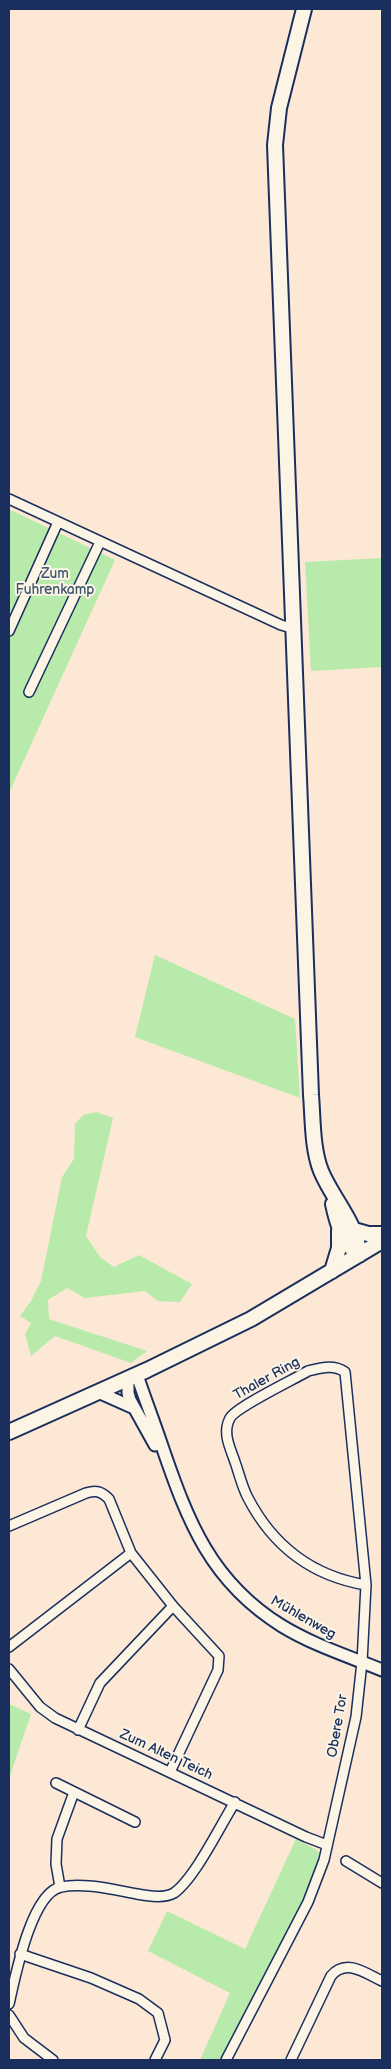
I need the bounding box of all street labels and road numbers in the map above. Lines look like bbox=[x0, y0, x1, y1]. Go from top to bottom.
street label: Thaler Ring bbox=[231, 1354, 303, 1404]
street label: Mühlenweg bbox=[267, 1593, 339, 1643]
street label: Obere Tor bbox=[324, 1693, 352, 1759]
street label: Zum Alten Teich bbox=[117, 1726, 215, 1784]

